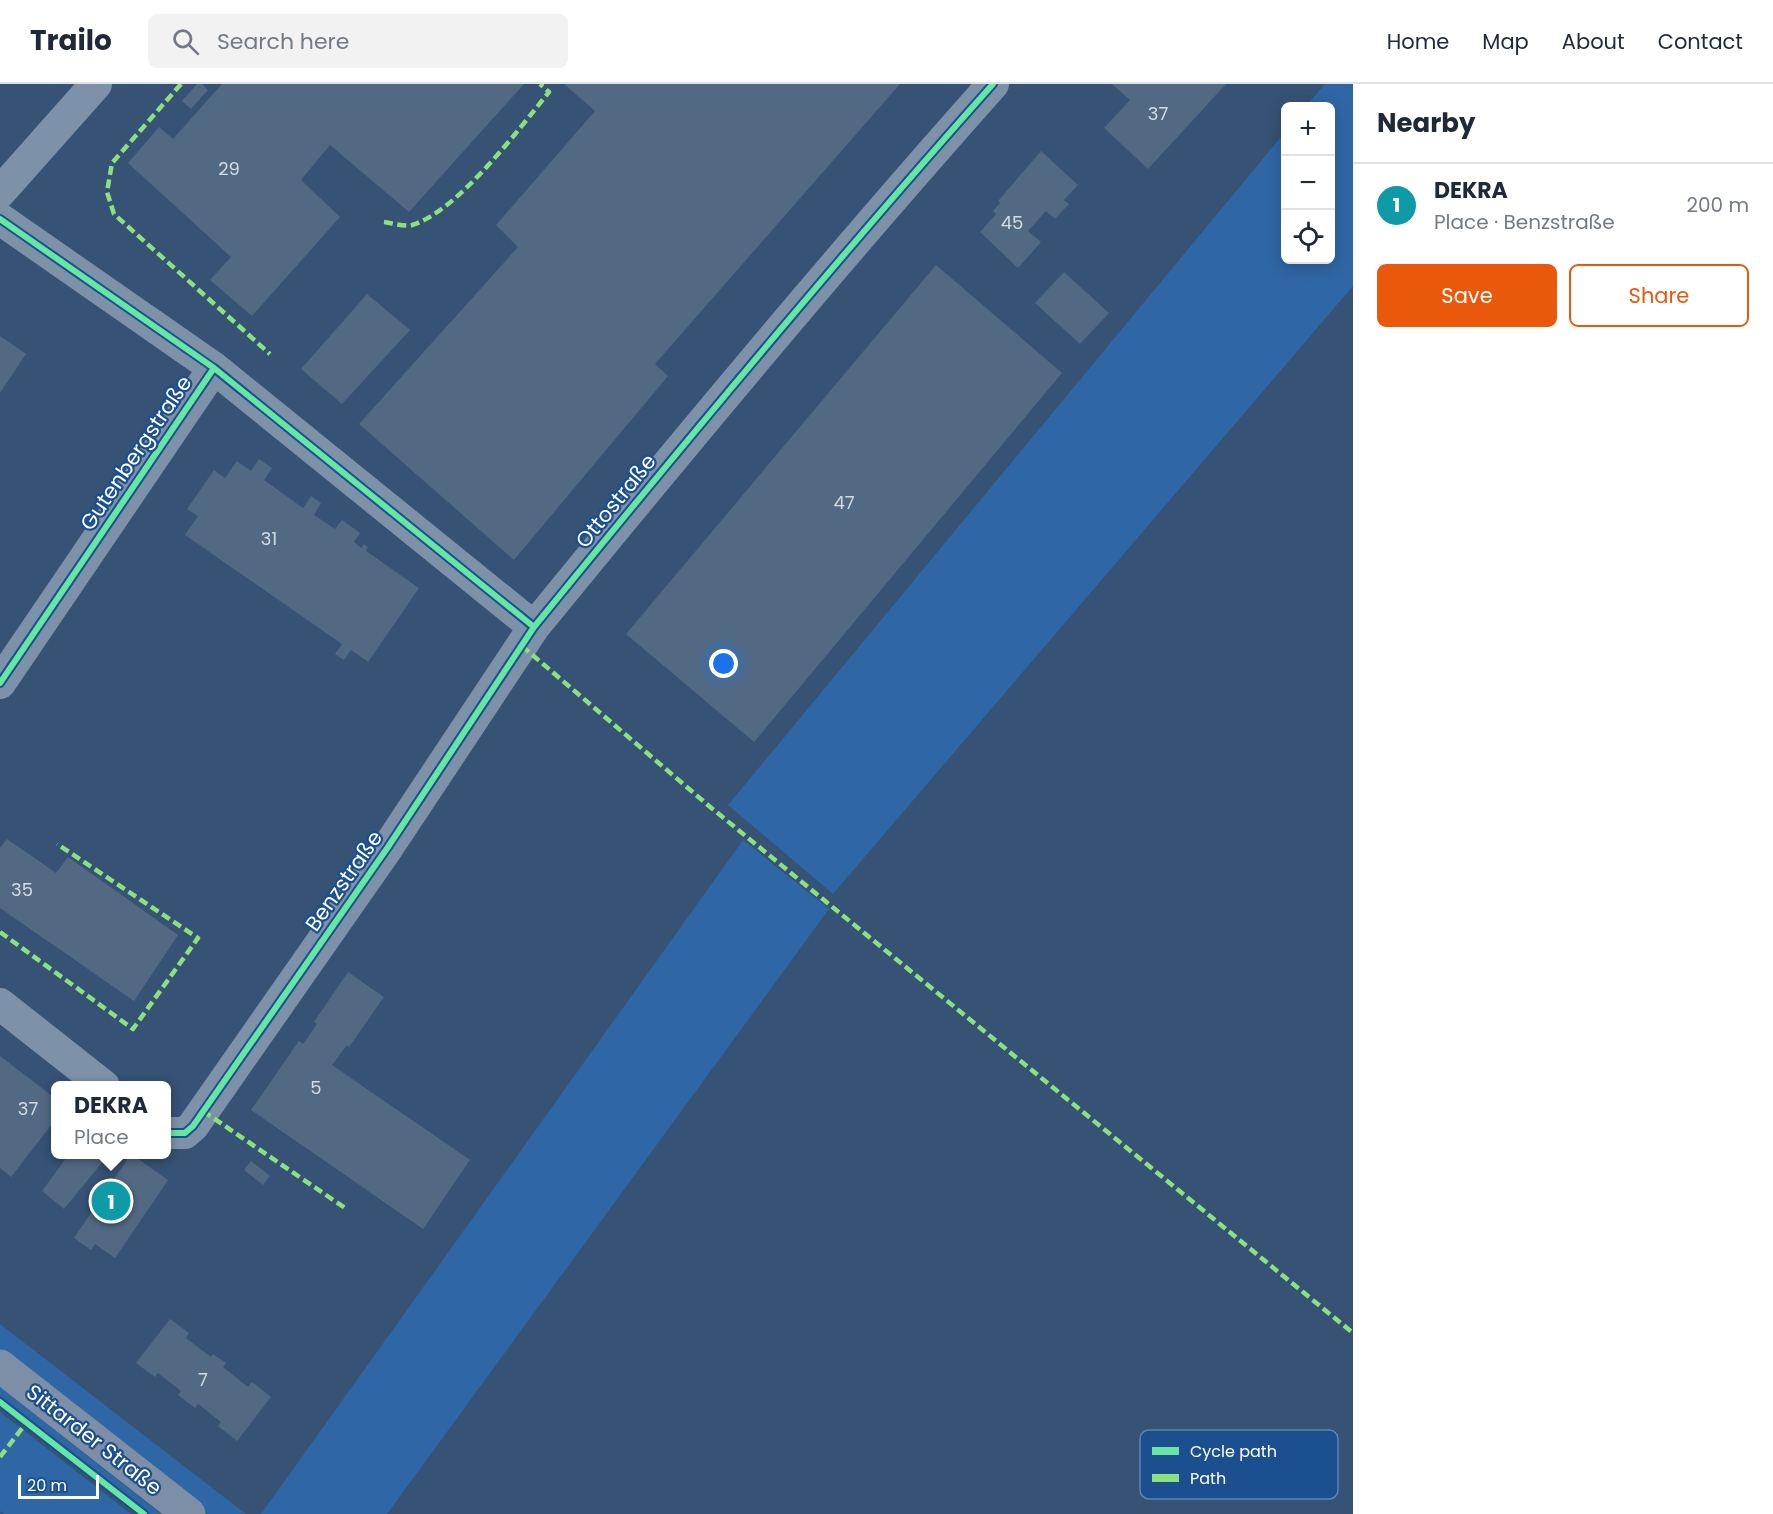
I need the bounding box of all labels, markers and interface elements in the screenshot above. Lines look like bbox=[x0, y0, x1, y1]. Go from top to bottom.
search box bbox=[148, 14, 568, 68]
text: Trailo bbox=[30, 21, 112, 60]
icon: search bbox=[169, 25, 202, 58]
text: Search here bbox=[217, 26, 349, 57]
text: Home bbox=[1387, 27, 1449, 56]
text: Map bbox=[1482, 27, 1529, 56]
text: About bbox=[1562, 27, 1625, 56]
text: Contact bbox=[1658, 27, 1743, 56]
house number: 37 bbox=[1148, 101, 1168, 126]
map controls bbox=[1281, 102, 1335, 264]
button: + bbox=[1281, 102, 1335, 156]
text: Nearby bbox=[1377, 105, 1475, 141]
house number: 29 bbox=[218, 156, 240, 181]
button: − bbox=[1281, 156, 1335, 210]
text: DEKRA bbox=[1434, 175, 1508, 206]
text: 1 bbox=[1393, 191, 1400, 219]
text: 200 m bbox=[1686, 191, 1749, 219]
text: Place · Benzstraße bbox=[1434, 208, 1615, 236]
house number: 45 bbox=[1001, 210, 1023, 235]
button: locate bbox=[1281, 210, 1335, 264]
button: Save bbox=[1377, 264, 1557, 327]
button: Share bbox=[1569, 264, 1749, 327]
street label: Gutenbergstraße bbox=[73, 370, 198, 536]
street label: Ottostraße bbox=[569, 448, 663, 554]
house number: 47 bbox=[833, 490, 855, 515]
house number: 31 bbox=[261, 526, 277, 551]
your location bbox=[709, 649, 738, 678]
street label: Benzstraße bbox=[298, 825, 389, 937]
house number: 35 bbox=[11, 877, 33, 902]
house number: 5 bbox=[310, 1075, 322, 1100]
popup bbox=[51, 1081, 171, 1159]
text: DEKRA bbox=[74, 1090, 148, 1121]
house number: 37 bbox=[18, 1096, 38, 1121]
text: Place bbox=[74, 1123, 129, 1151]
pin: 1 bbox=[92, 1178, 130, 1224]
house number: 7 bbox=[198, 1367, 208, 1392]
street label: Sittarder Straße bbox=[20, 1377, 168, 1502]
legend bbox=[1140, 1430, 1338, 1499]
text: Cycle path bbox=[1190, 1440, 1277, 1463]
text: Path bbox=[1190, 1467, 1226, 1490]
scale bar bbox=[18, 1472, 99, 1500]
text: 20 m bbox=[27, 1474, 67, 1497]

